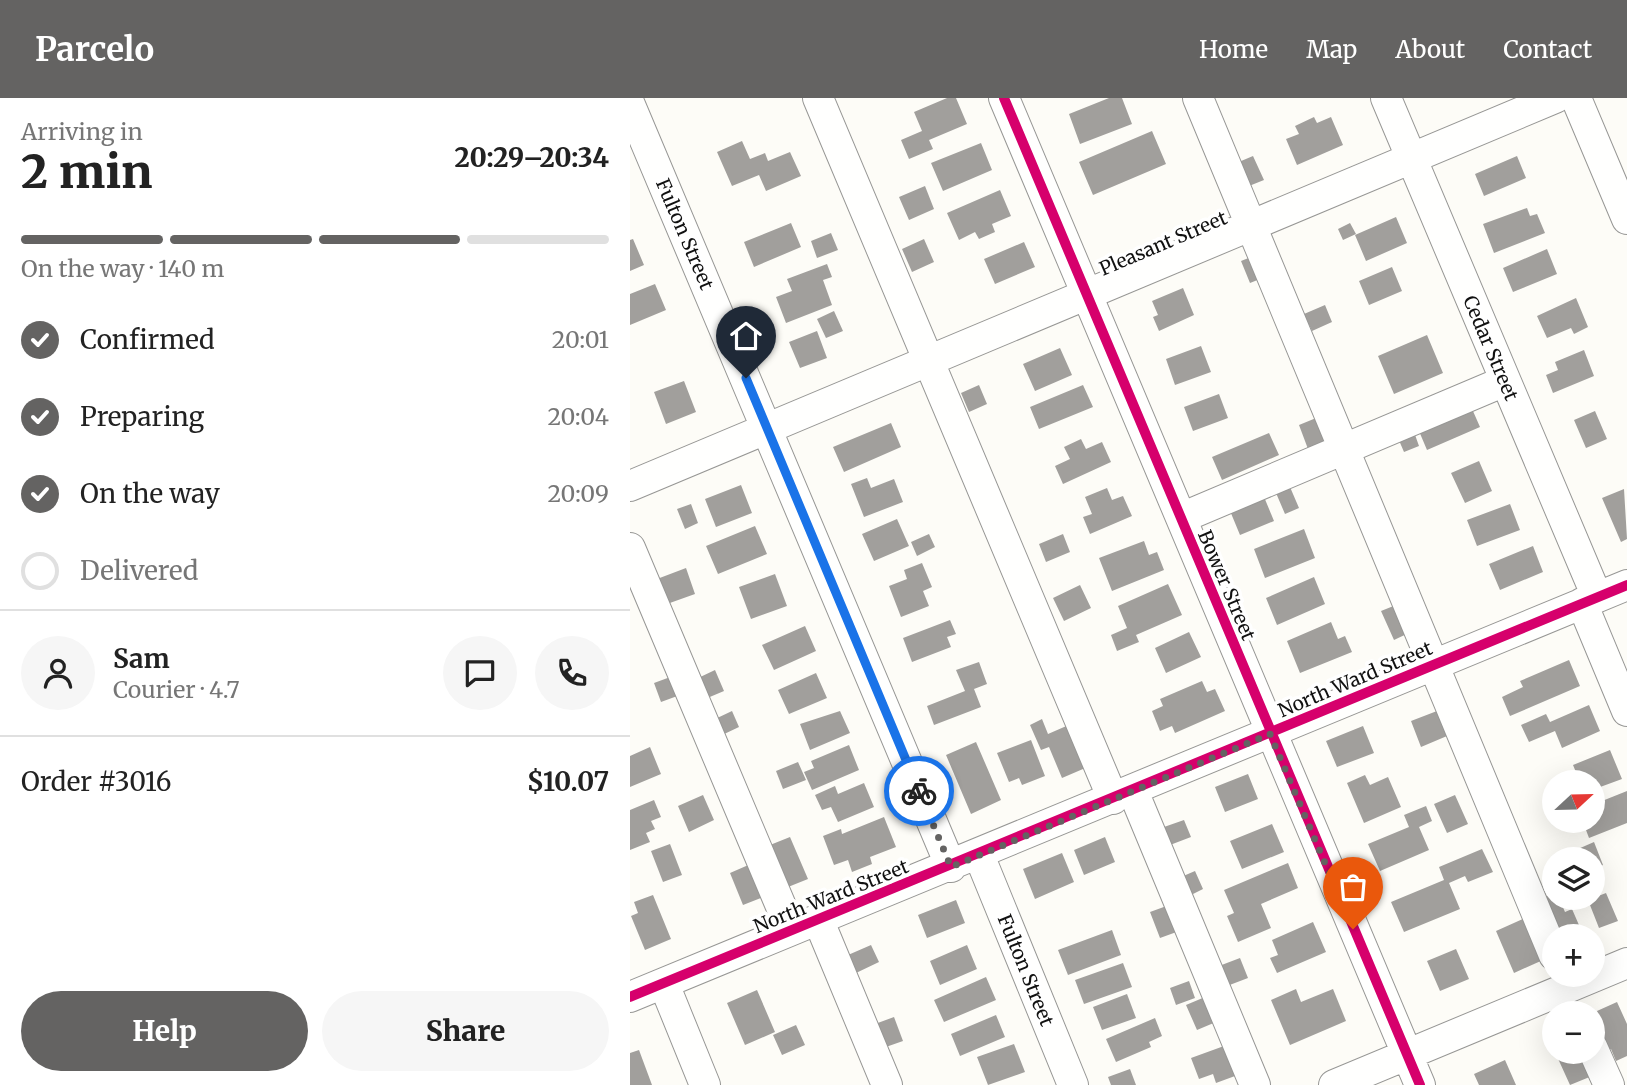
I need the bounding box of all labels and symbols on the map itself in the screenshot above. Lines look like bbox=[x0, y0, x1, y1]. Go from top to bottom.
street label: Fulton Street bbox=[651, 175, 719, 294]
street label: Pleasant Street bbox=[1096, 205, 1231, 281]
street label: Cedar Street bbox=[1458, 292, 1524, 405]
pin bbox=[716, 306, 776, 378]
street label: Bower Street bbox=[1193, 526, 1261, 644]
street label: North Ward Street bbox=[1274, 635, 1436, 722]
courier bbox=[884, 756, 954, 826]
north arrow bbox=[1542, 770, 1605, 833]
street label: North Ward Street bbox=[750, 854, 913, 938]
pin bbox=[1323, 857, 1383, 929]
street label: Fulton Street bbox=[993, 911, 1060, 1030]

